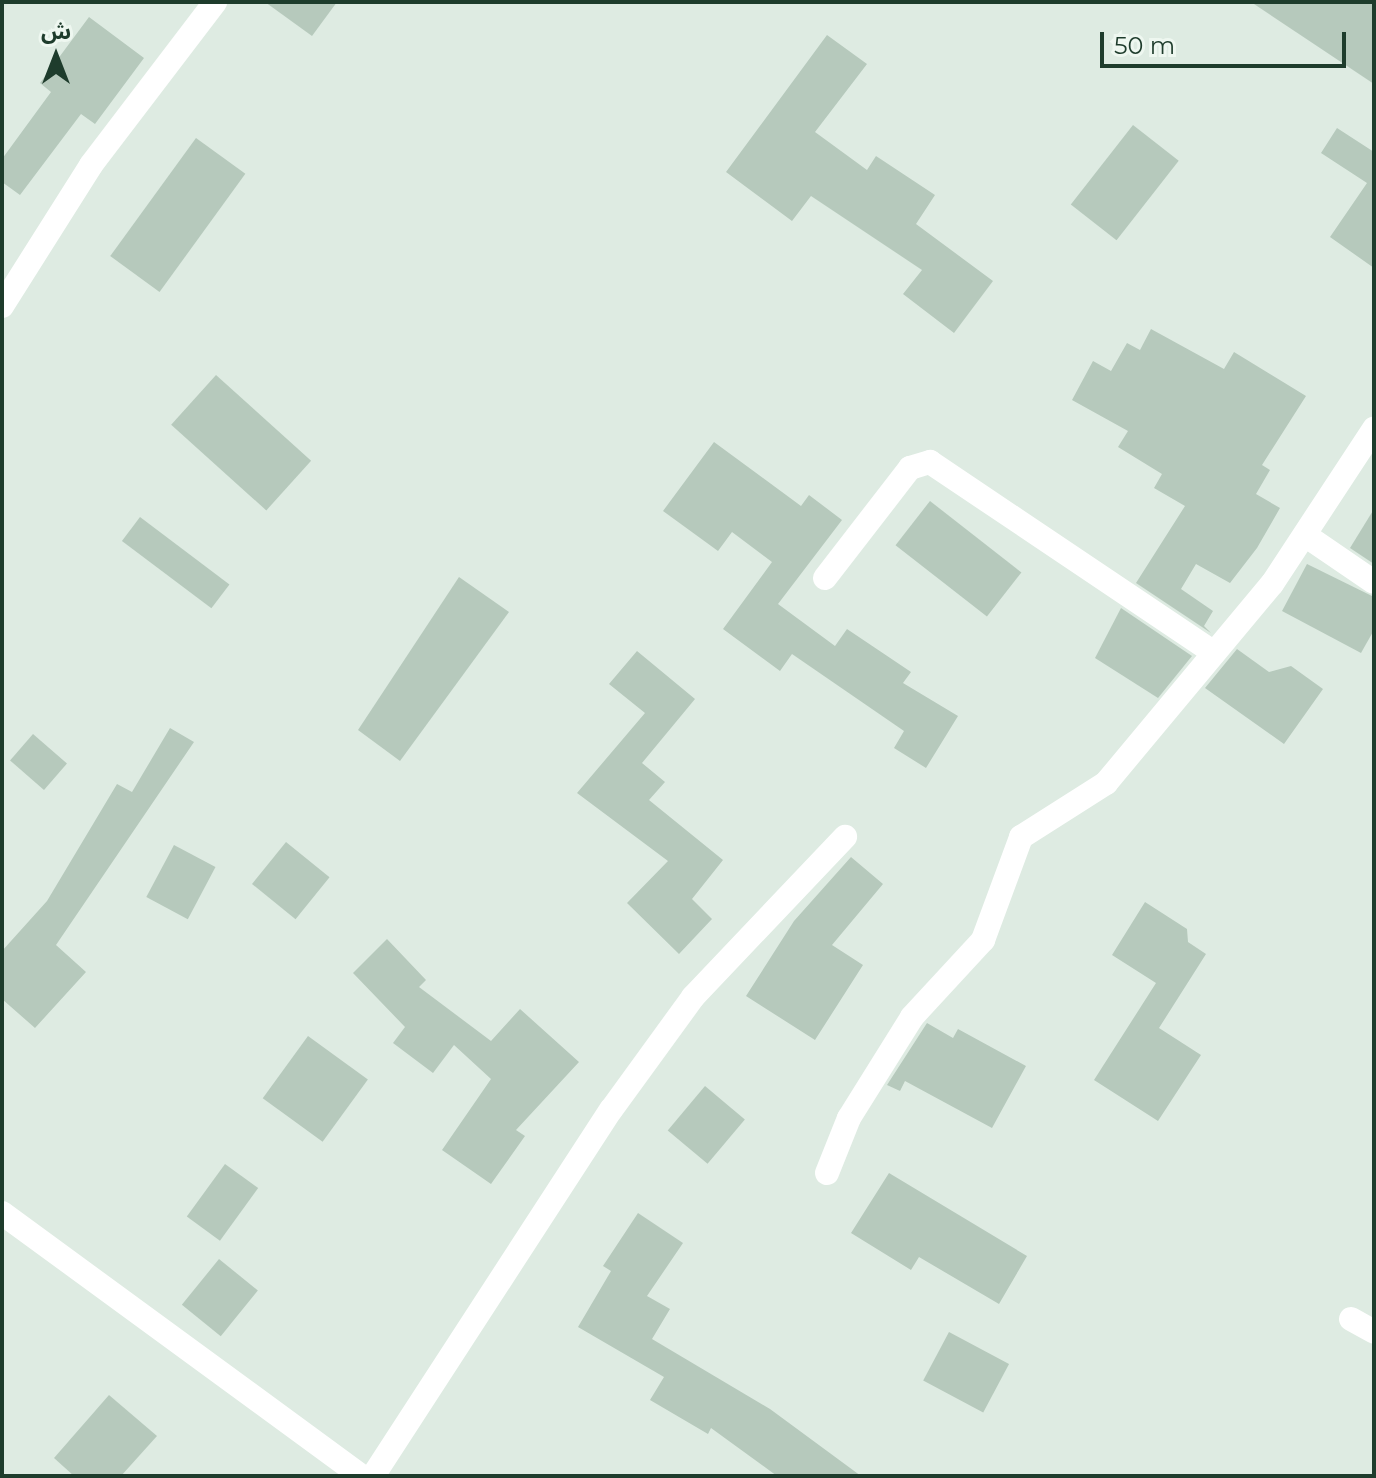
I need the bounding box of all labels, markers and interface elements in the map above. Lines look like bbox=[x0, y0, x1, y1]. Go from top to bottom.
north arrow bbox=[16, 16, 96, 96]
scale bar bbox=[1104, 16, 1350, 66]
text: ش bbox=[41, 18, 71, 45]
text: 50 m bbox=[1114, 31, 1175, 60]

